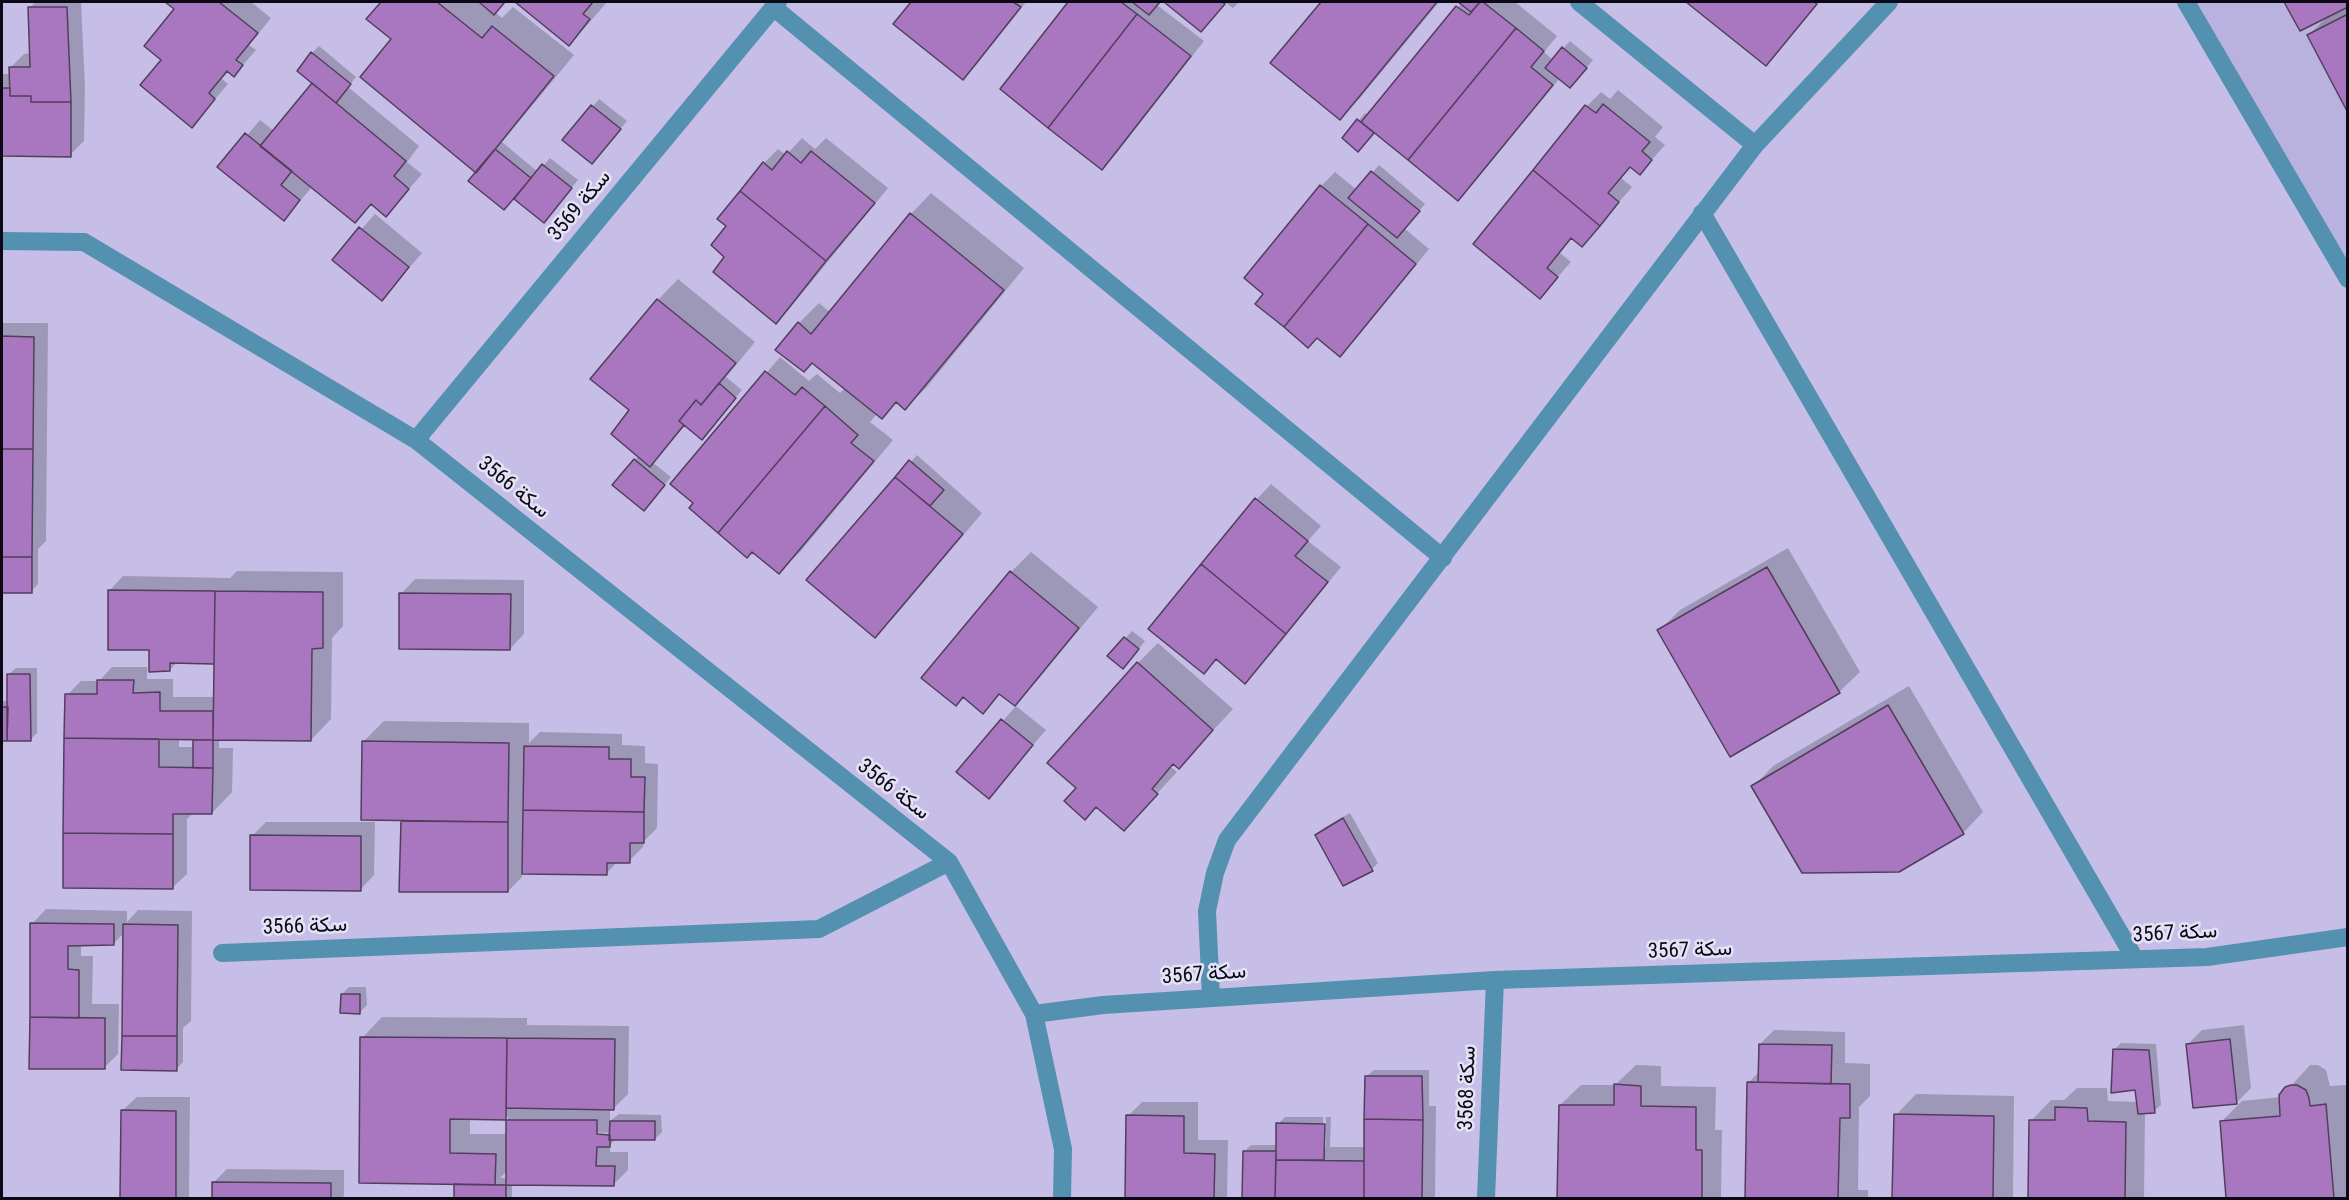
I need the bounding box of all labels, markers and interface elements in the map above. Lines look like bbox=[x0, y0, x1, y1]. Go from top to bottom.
street label: سكة 3569 bbox=[543, 166, 617, 246]
street label: سكة 3566 bbox=[472, 452, 554, 524]
street label: سكة 3566 bbox=[852, 754, 934, 826]
street label: سكة 3566 bbox=[262, 913, 348, 941]
street label: سكة 3567 bbox=[2132, 919, 2218, 949]
street label: سكة 3567 bbox=[1647, 937, 1733, 965]
street label: سكة 3567 bbox=[1161, 959, 1247, 991]
street label: سكة 3568 bbox=[1454, 1045, 1482, 1131]

